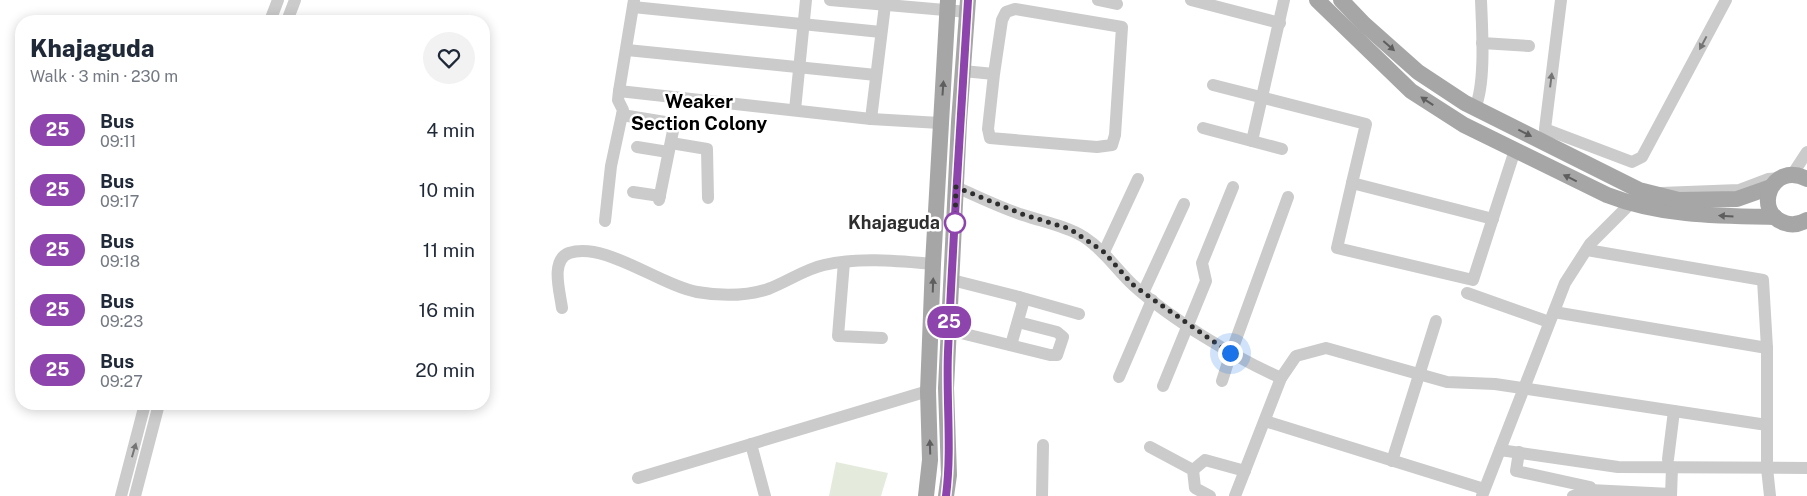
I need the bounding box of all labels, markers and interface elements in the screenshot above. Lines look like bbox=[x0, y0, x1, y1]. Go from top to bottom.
button: heart bbox=[423, 32, 475, 84]
text: Khajaguda bbox=[30, 34, 154, 62]
one-way arrow bbox=[1699, 36, 1707, 50]
one-way arrow bbox=[1383, 40, 1395, 51]
text: Walk · 3 min · 230 m bbox=[30, 67, 178, 86]
one-way arrow bbox=[1547, 72, 1555, 88]
one-way arrow bbox=[939, 80, 947, 96]
district label: Weaker Section Colony bbox=[631, 90, 767, 134]
one-way arrow bbox=[1421, 96, 1434, 106]
text: Bus bbox=[100, 110, 134, 132]
text: 25 bbox=[46, 119, 69, 140]
text: 4 min bbox=[426, 119, 475, 141]
one-way arrow bbox=[1518, 129, 1532, 137]
text: 09:11 bbox=[100, 132, 136, 151]
text: Bus bbox=[100, 170, 134, 192]
one-way arrow bbox=[1563, 173, 1578, 182]
text: 25 bbox=[46, 179, 69, 200]
text: 10 min bbox=[419, 179, 475, 201]
text: 09:17 bbox=[100, 192, 139, 211]
place label: Khajaguda bbox=[848, 212, 940, 233]
marker: Khajaguda bbox=[944, 212, 966, 234]
one-way arrow bbox=[1718, 212, 1734, 220]
text: Bus bbox=[100, 230, 134, 252]
text: 25 bbox=[46, 239, 69, 260]
text: 11 min bbox=[423, 239, 475, 261]
text: 09:18 bbox=[100, 252, 140, 271]
one-way arrow bbox=[929, 277, 937, 293]
text: Bus bbox=[100, 290, 134, 312]
text: 25 bbox=[46, 299, 69, 320]
text: 16 min bbox=[419, 299, 475, 321]
line badge: 25 bbox=[926, 306, 972, 338]
text: 25 bbox=[937, 311, 961, 332]
text: 09:23 bbox=[100, 312, 143, 331]
your location bbox=[1218, 341, 1243, 366]
text: Bus bbox=[100, 350, 134, 372]
text: 25 bbox=[46, 359, 69, 380]
text: 20 min bbox=[415, 359, 475, 381]
text: 09:27 bbox=[100, 372, 143, 391]
one-way arrow bbox=[926, 439, 934, 455]
one-way arrow bbox=[130, 442, 138, 457]

